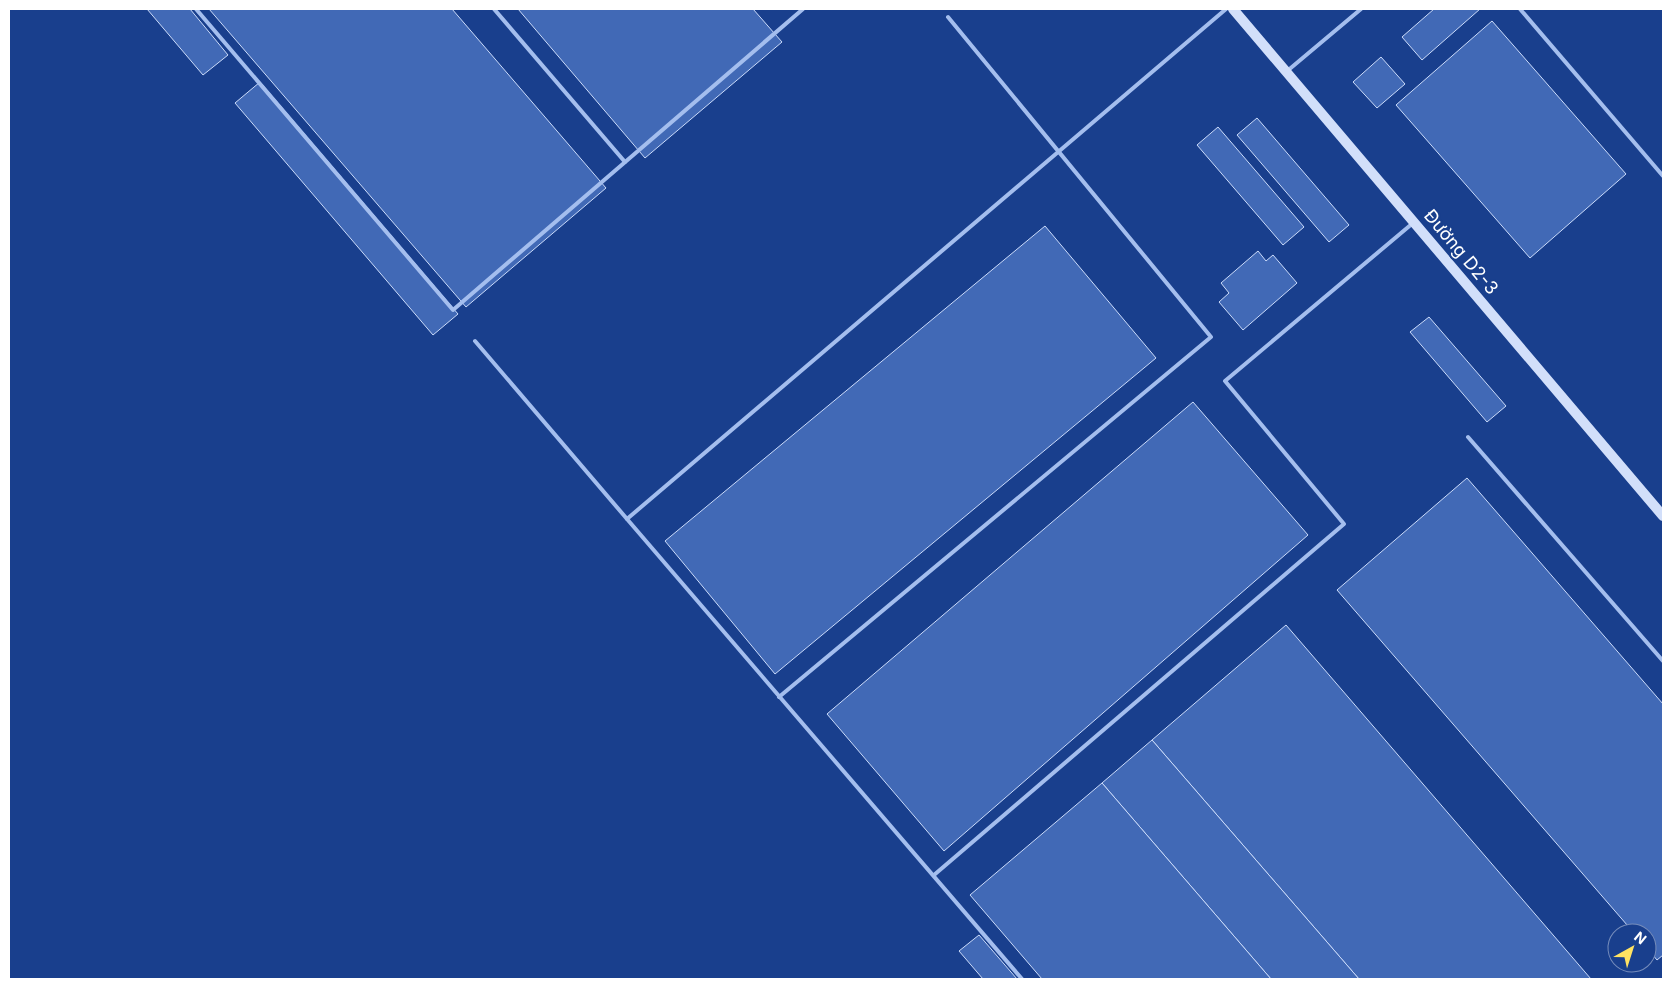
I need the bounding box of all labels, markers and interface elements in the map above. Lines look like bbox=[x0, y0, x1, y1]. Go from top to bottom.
street label: Đường D2-3 bbox=[1420, 205, 1503, 298]
north arrow bbox=[1607, 923, 1657, 973]
text: N bbox=[1631, 928, 1650, 947]

